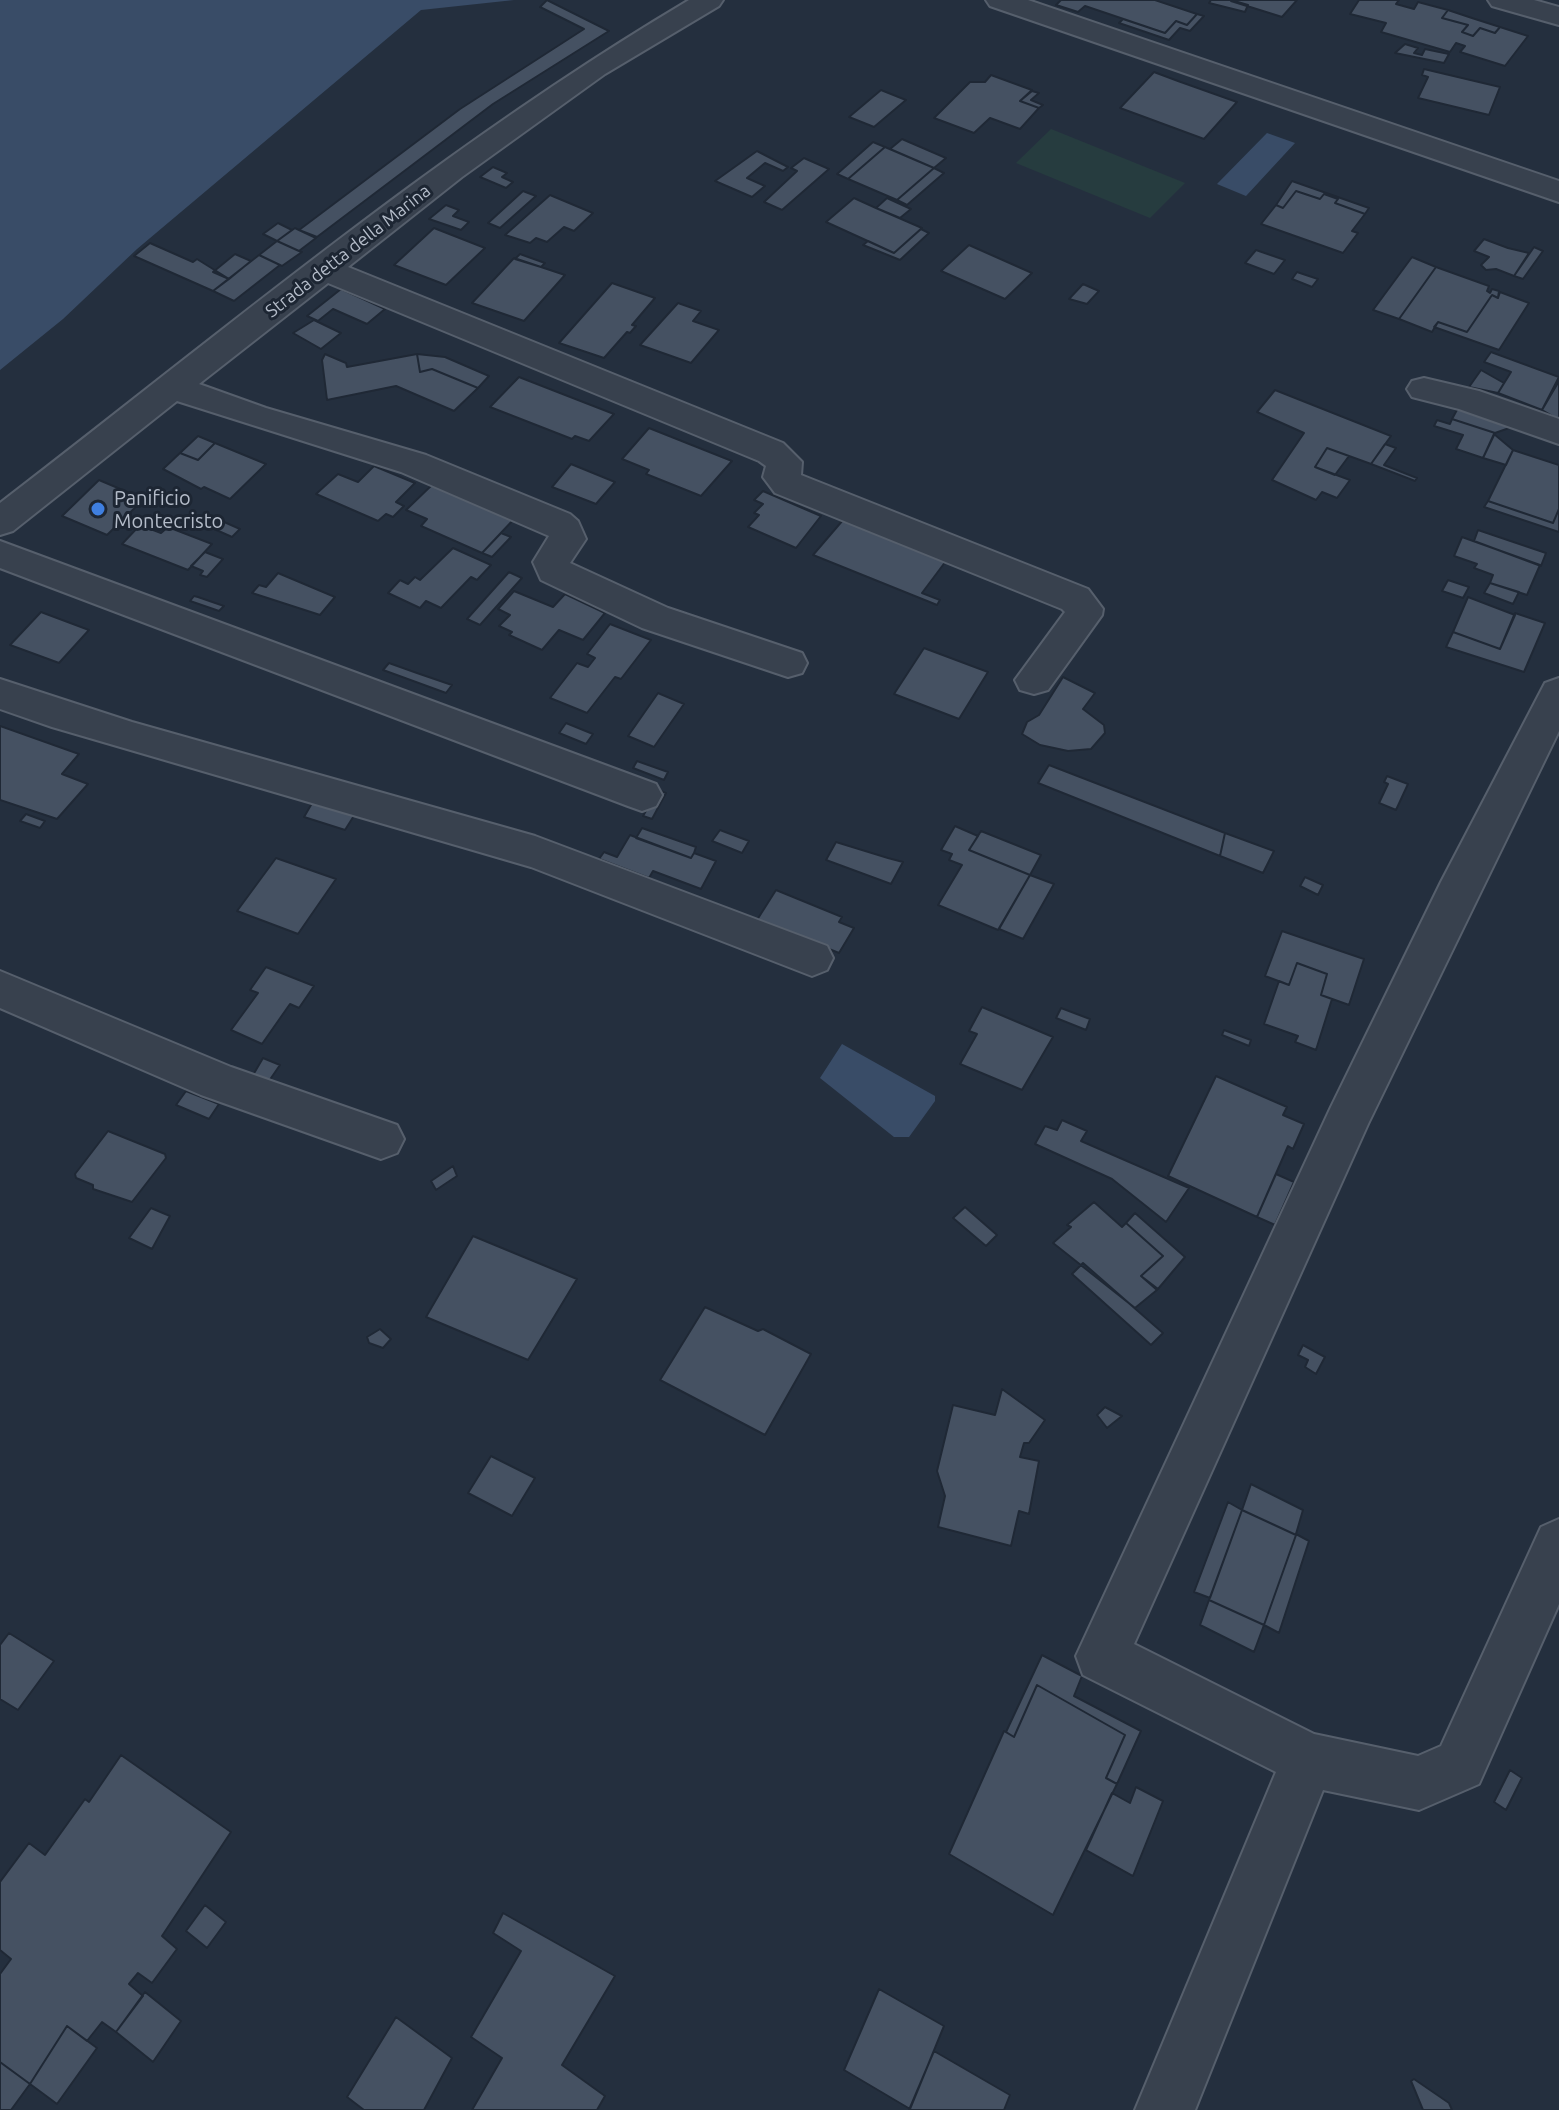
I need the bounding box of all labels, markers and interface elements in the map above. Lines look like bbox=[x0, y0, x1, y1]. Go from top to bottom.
street label: Strada detta della Marina bbox=[261, 180, 435, 322]
place label: Panificio Montecristo bbox=[114, 486, 223, 533]
marker: Panificio Montecristo bbox=[89, 500, 107, 518]

